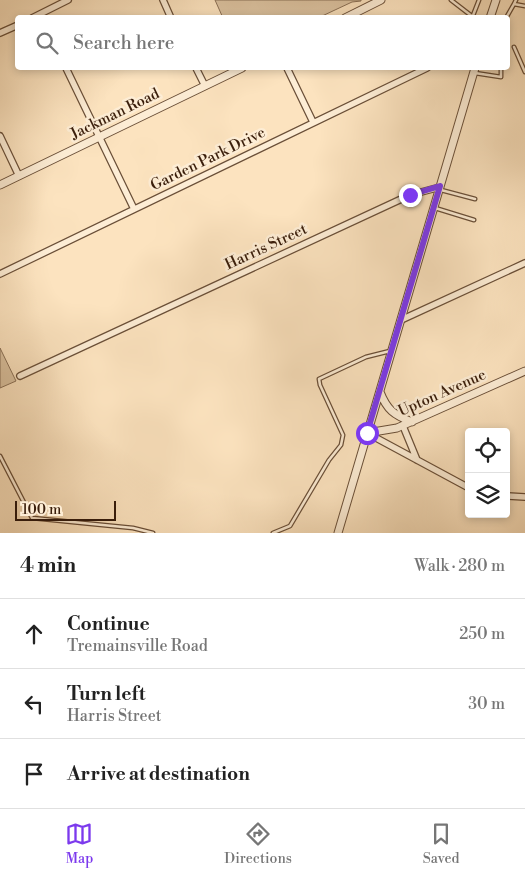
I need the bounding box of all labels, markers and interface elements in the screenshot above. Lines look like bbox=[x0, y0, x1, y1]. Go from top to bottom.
search box bbox=[15, 15, 510, 70]
icon: search bbox=[33, 29, 61, 57]
text: Search here bbox=[73, 31, 174, 55]
street label: Jackman Road bbox=[66, 84, 163, 144]
street label: Garden Park Drive bbox=[147, 123, 269, 195]
route end bbox=[399, 184, 422, 207]
street label: Harris Street bbox=[222, 219, 311, 274]
street label: Upton Avenue bbox=[395, 365, 489, 421]
route start bbox=[356, 422, 379, 445]
map controls bbox=[465, 428, 510, 518]
button: locate bbox=[465, 428, 510, 473]
button: layers bbox=[465, 473, 510, 518]
scale bar bbox=[15, 498, 116, 521]
text: 100 m bbox=[22, 501, 61, 519]
text: 4 min bbox=[20, 553, 76, 579]
text: Walk · 280 m bbox=[414, 556, 505, 576]
text: Continue bbox=[67, 612, 150, 636]
icon: ahead bbox=[20, 620, 48, 648]
text: 250 m bbox=[459, 624, 505, 644]
text: Tremainsville Road bbox=[67, 636, 208, 656]
text: Turn left bbox=[67, 682, 146, 706]
icon: left bbox=[20, 690, 48, 718]
text: 30 m bbox=[468, 694, 505, 714]
text: Harris Street bbox=[67, 706, 161, 726]
icon: arrive bbox=[20, 760, 48, 788]
text: Arrive at destination bbox=[67, 762, 250, 786]
tab: Map bbox=[65, 820, 93, 868]
tab: Directions bbox=[224, 820, 292, 868]
tab: Saved bbox=[423, 820, 460, 868]

